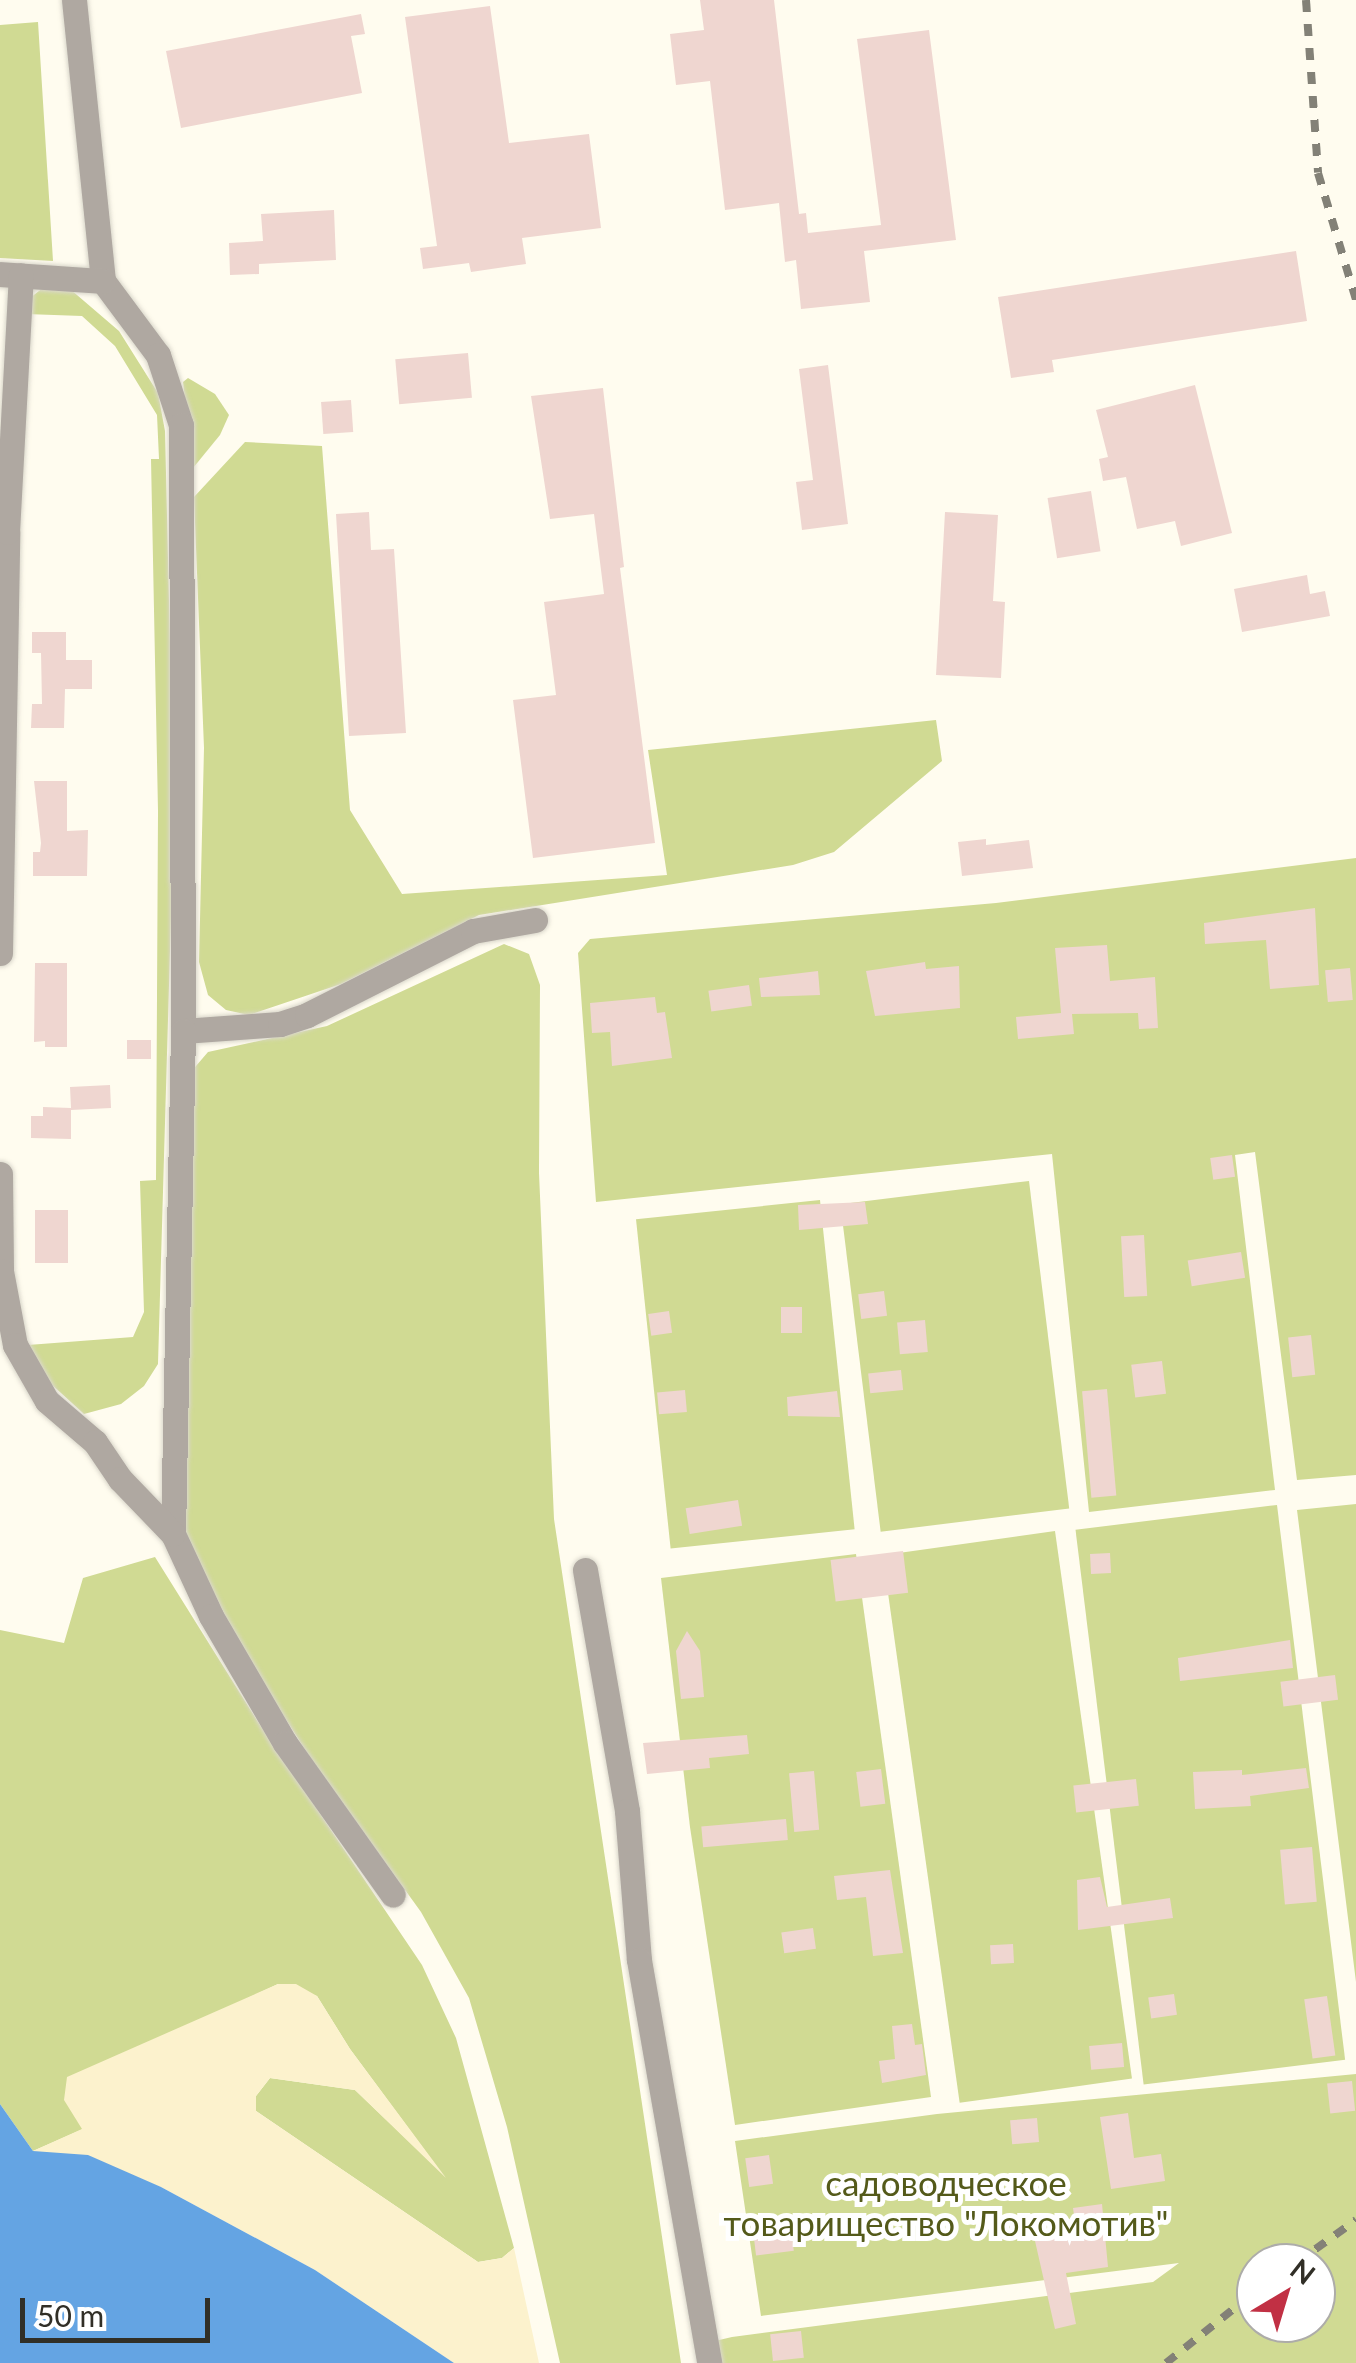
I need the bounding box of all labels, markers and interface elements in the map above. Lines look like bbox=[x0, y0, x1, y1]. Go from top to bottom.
park label: садоводческое товарищество "Локомотив" bbox=[724, 2161, 1168, 2243]
north arrow bbox=[1236, 2243, 1336, 2343]
text: N bbox=[1284, 2251, 1322, 2291]
scale bar bbox=[25, 2278, 215, 2340]
text: 50 m bbox=[37, 2297, 104, 2333]

